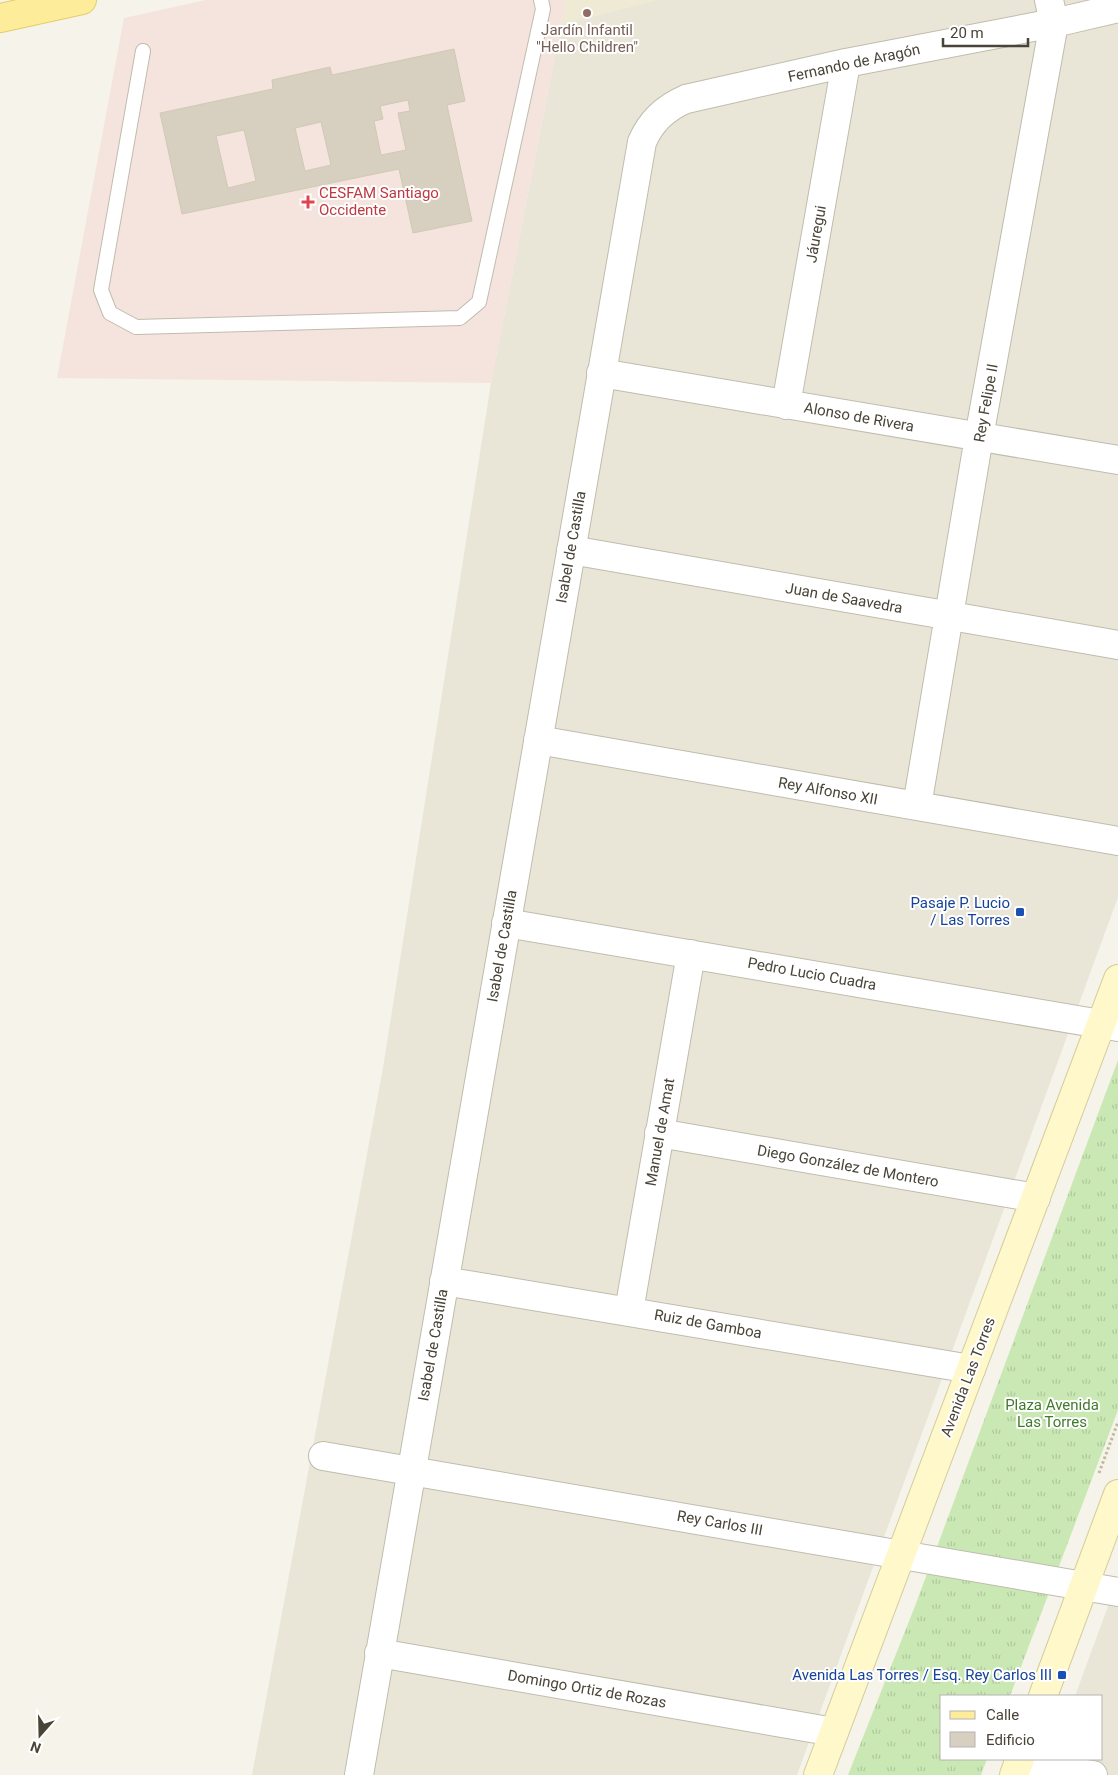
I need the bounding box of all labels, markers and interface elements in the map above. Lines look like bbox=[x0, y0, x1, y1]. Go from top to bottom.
marker: Jardín Infantil "Hello Children" bbox=[581, 7, 593, 19]
scale bar bbox=[943, 15, 1028, 47]
place label: Jardín Infantil "Hello Children" bbox=[536, 21, 638, 56]
text: 20 m bbox=[950, 24, 984, 42]
street label: Fernando de Aragón bbox=[786, 40, 922, 86]
place label: CESFAM Santiago Occidente bbox=[319, 184, 439, 219]
marker: CESFAM Santiago Occidente bbox=[301, 195, 315, 209]
street label: Jáuregui bbox=[802, 204, 830, 264]
street label: Rey Felipe II bbox=[970, 362, 1002, 444]
street label: Alonso de Rivera bbox=[803, 398, 915, 436]
street label: Isabel de Castilla bbox=[552, 490, 590, 604]
street label: Juan de Saavedra bbox=[784, 579, 904, 617]
street label: Rey Alfonso XII bbox=[777, 773, 879, 809]
street label: Isabel de Castilla bbox=[483, 889, 521, 1003]
place label: Pasaje P. Lucio / Las Torres bbox=[910, 894, 1010, 929]
marker: Pasaje P. Lucio / Las Torres bbox=[1014, 906, 1026, 918]
street label: Pedro Lucio Cuadra bbox=[746, 954, 878, 994]
street label: Manuel de Amat bbox=[642, 1077, 678, 1187]
street label: Diego González de Montero bbox=[756, 1141, 940, 1191]
street label: Isabel de Castilla bbox=[414, 1288, 452, 1402]
street label: Ruiz de Gamboa bbox=[653, 1306, 763, 1342]
street label: Avenida Las Torres bbox=[937, 1315, 999, 1439]
park label: Plaza Avenida Las Torres bbox=[1005, 1396, 1099, 1431]
street label: Rey Carlos III bbox=[676, 1507, 764, 1539]
street label: Domingo Ortiz de Rozas bbox=[506, 1666, 668, 1712]
place label: Avenida Las Torres / Esq. Rey Carlos III bbox=[792, 1666, 1052, 1684]
marker: Avenida Las Torres / Esq. Rey Carlos III bbox=[1056, 1669, 1068, 1681]
legend bbox=[940, 1695, 1103, 1760]
text: Calle bbox=[986, 1706, 1019, 1724]
north arrow bbox=[15, 1710, 65, 1760]
text: Edificio bbox=[986, 1731, 1035, 1749]
text: N bbox=[28, 1738, 43, 1756]

